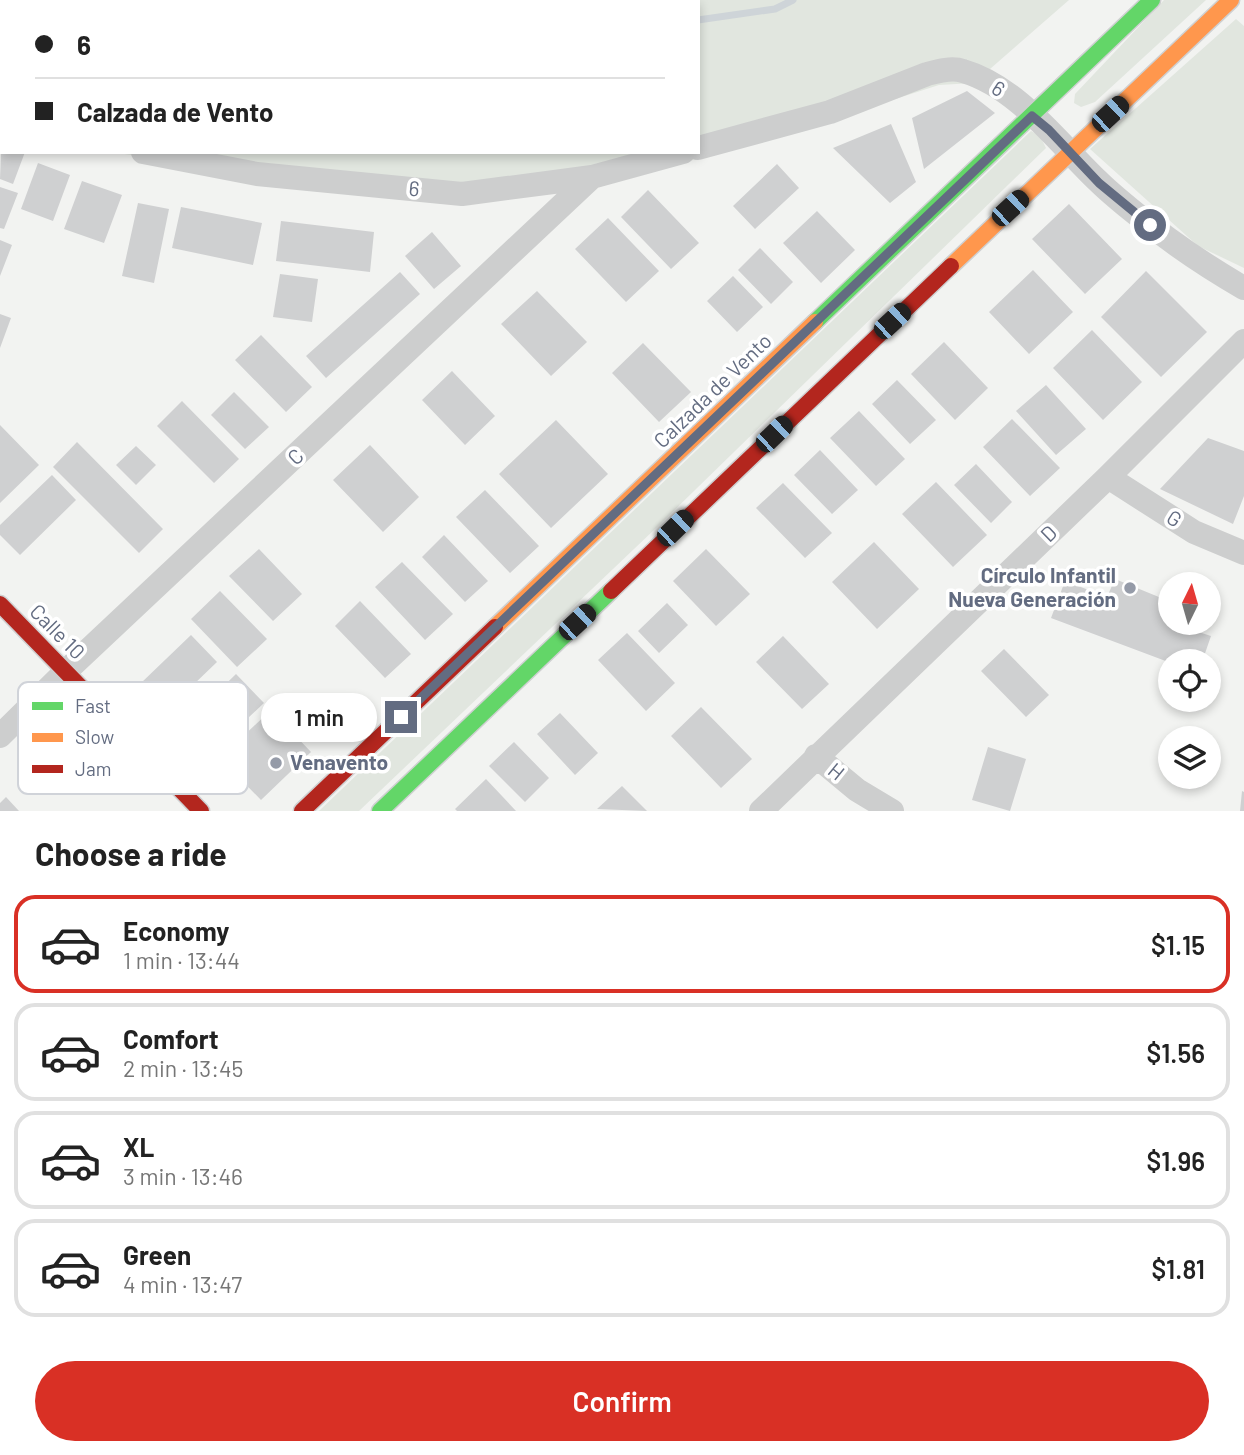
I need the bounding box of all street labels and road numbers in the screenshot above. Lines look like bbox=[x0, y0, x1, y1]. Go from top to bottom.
street label: 6 bbox=[987, 74, 1010, 101]
street label: 6 bbox=[407, 175, 421, 201]
street label: Calzada de Vento bbox=[648, 327, 776, 452]
street label: C bbox=[282, 442, 308, 469]
street label: G bbox=[1163, 504, 1187, 532]
street label: D bbox=[1035, 519, 1061, 546]
street label: Calle 10 bbox=[25, 598, 91, 664]
street label: H bbox=[824, 757, 850, 785]

